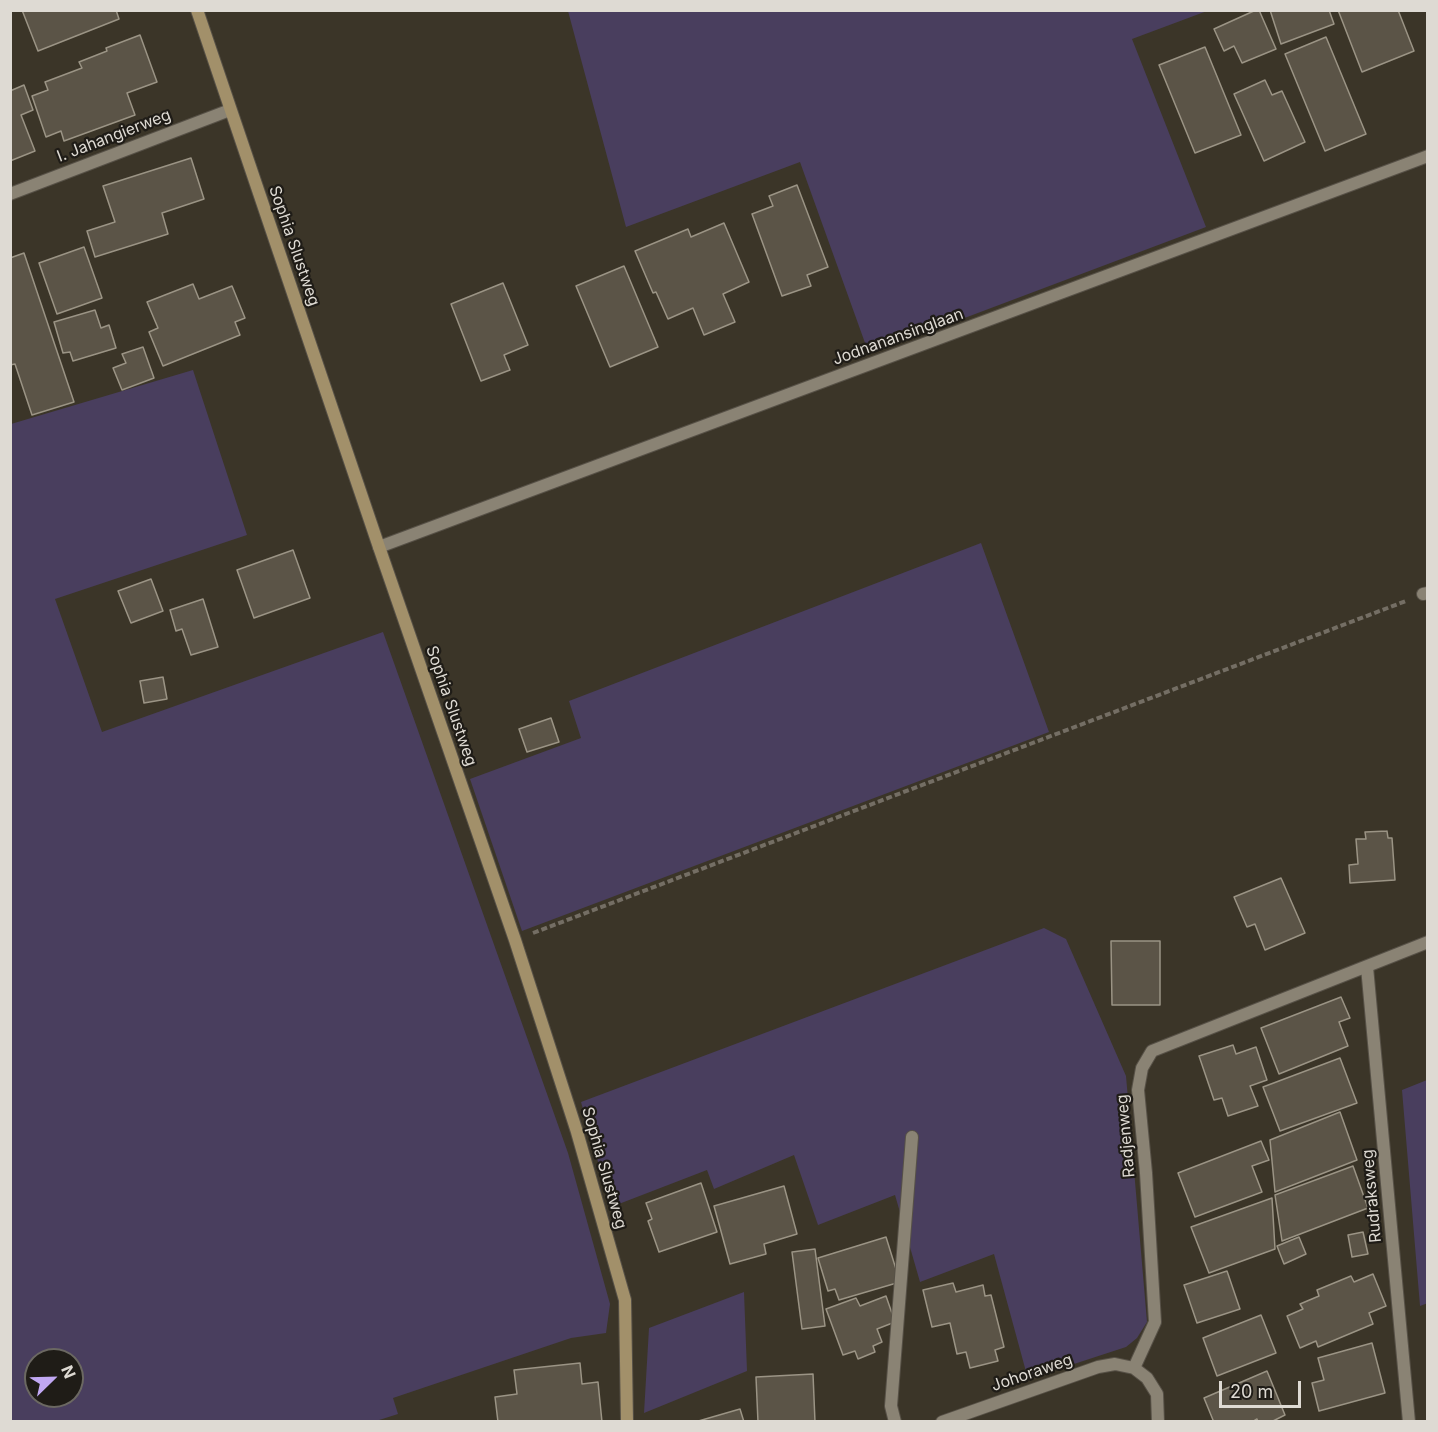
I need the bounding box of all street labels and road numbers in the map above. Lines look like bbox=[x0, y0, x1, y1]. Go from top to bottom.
street label: I. Jahangierweg bbox=[54, 105, 174, 167]
street label: Sophia Slustweg bbox=[264, 183, 324, 309]
street label: Jodnanansinglaan bbox=[830, 304, 966, 370]
street label: Sophia Slustweg bbox=[421, 643, 481, 769]
street label: Radjenweg bbox=[1113, 1094, 1139, 1178]
street label: Sophia Slustweg bbox=[577, 1105, 631, 1231]
street label: Rudraksweg bbox=[1358, 1148, 1386, 1244]
street label: Johoraweg bbox=[989, 1350, 1075, 1396]

